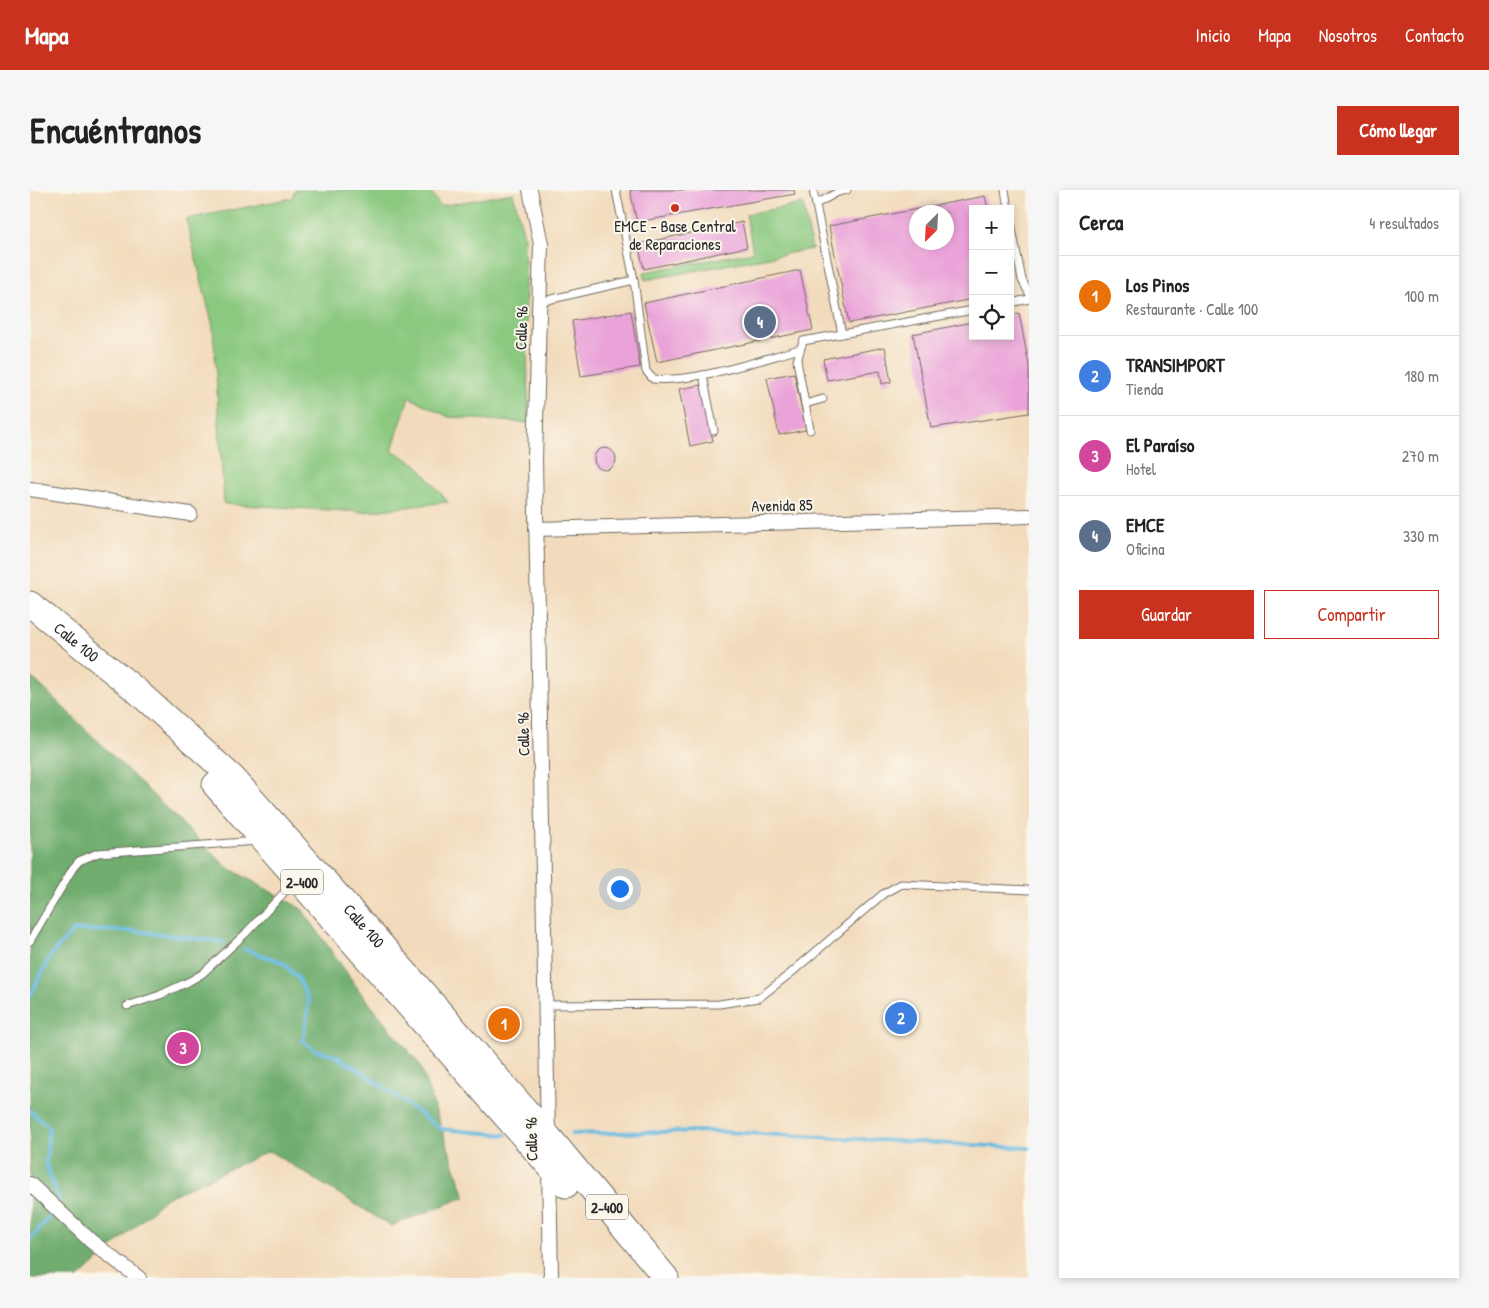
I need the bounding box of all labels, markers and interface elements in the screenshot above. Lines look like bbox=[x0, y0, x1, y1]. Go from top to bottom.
text: Mapa bbox=[25, 19, 68, 51]
text: Inicio bbox=[1196, 23, 1230, 48]
text: Mapa bbox=[1258, 23, 1291, 48]
text: Nosotros bbox=[1319, 23, 1377, 48]
text: Contacto bbox=[1405, 23, 1464, 48]
button: Cómo llegar bbox=[1337, 106, 1459, 155]
text: Encuéntranos bbox=[30, 107, 201, 154]
marker: EMCE - Base Central de Reparaciones bbox=[669, 202, 681, 214]
north arrow bbox=[909, 205, 954, 250]
map controls bbox=[969, 205, 1014, 340]
button: + bbox=[969, 205, 1014, 250]
text: Cerca bbox=[1079, 208, 1123, 237]
text: 4 resultados bbox=[1369, 212, 1439, 234]
place label: EMCE - Base Central de Reparaciones bbox=[614, 215, 736, 255]
button: − bbox=[969, 250, 1014, 295]
text: Los Pinos bbox=[1126, 272, 1189, 298]
text: 1 bbox=[1092, 285, 1098, 307]
text: 100 m bbox=[1404, 285, 1439, 307]
button: locate bbox=[969, 295, 1014, 340]
text: Restaurante · Calle 100 bbox=[1126, 298, 1258, 320]
pin: 4 bbox=[744, 303, 776, 341]
street label: Calle 96 bbox=[509, 306, 533, 350]
text: TRANSIMPORT bbox=[1126, 352, 1225, 378]
text: 2 bbox=[1091, 365, 1099, 387]
text: 180 m bbox=[1405, 365, 1439, 387]
text: Tienda bbox=[1126, 378, 1163, 400]
text: El Paraíso bbox=[1126, 432, 1194, 458]
text: 3 bbox=[1091, 445, 1099, 467]
text: 270 m bbox=[1402, 445, 1439, 467]
text: Hotel bbox=[1126, 458, 1156, 480]
street label: Avenida 85 bbox=[751, 493, 813, 517]
text: EMCE bbox=[1126, 512, 1165, 538]
text: 4 bbox=[1092, 525, 1098, 547]
text: 330 m bbox=[1403, 525, 1439, 547]
text: Oficina bbox=[1126, 538, 1165, 560]
button: Guardar bbox=[1079, 590, 1254, 639]
button: Compartir bbox=[1264, 590, 1439, 639]
street label: Calle 100 bbox=[49, 617, 104, 667]
street label: Calle 96 bbox=[512, 712, 534, 756]
road number: 2-400 bbox=[281, 870, 323, 894]
your location bbox=[607, 876, 633, 902]
street label: Calle 100 bbox=[339, 899, 390, 952]
pin: 2 bbox=[885, 999, 917, 1037]
pin: 1 bbox=[488, 1005, 520, 1043]
pin: 3 bbox=[167, 1029, 199, 1067]
street label: Calle 96 bbox=[520, 1117, 542, 1161]
road number: 2-400 bbox=[586, 1194, 628, 1220]

